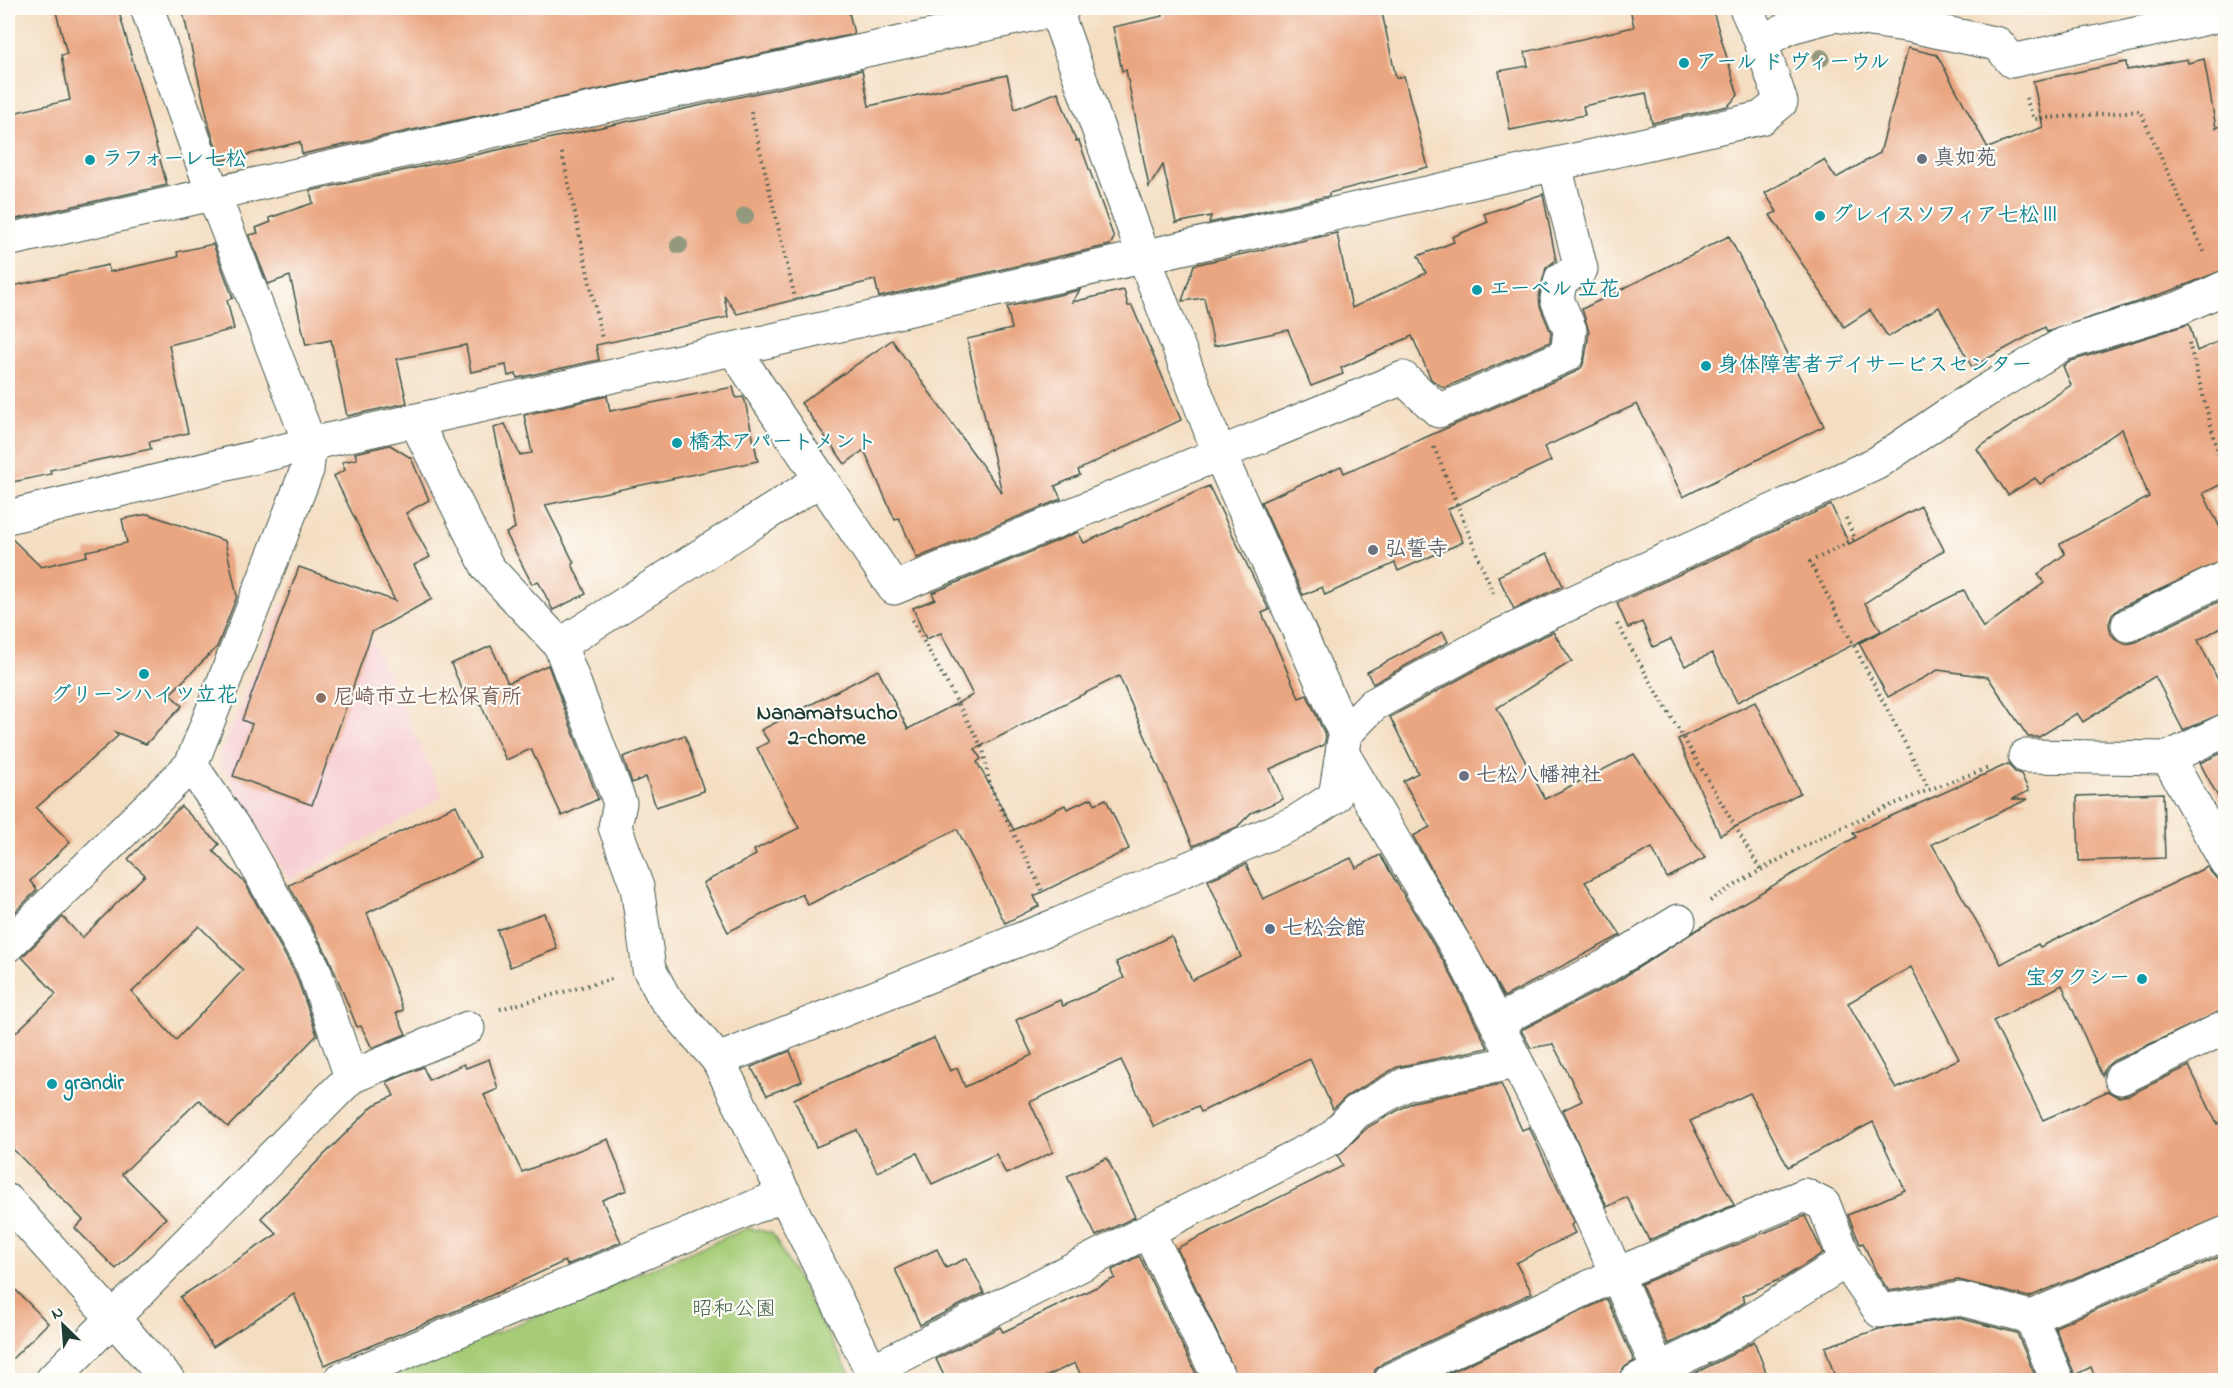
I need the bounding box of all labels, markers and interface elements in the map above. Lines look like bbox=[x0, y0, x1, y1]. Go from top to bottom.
place label: アール ド ヴィーウル bbox=[1696, 48, 1890, 78]
marker: アール ド ヴィーウル bbox=[1677, 56, 1691, 70]
place label: 真如苑 bbox=[1934, 144, 1997, 174]
place label: ラフォーレ七松 bbox=[102, 145, 246, 175]
marker: 真如苑 bbox=[1915, 152, 1929, 166]
marker: ラフォーレ七松 bbox=[83, 153, 97, 167]
place label: グレイスソフィア七松Ⅲ bbox=[1832, 201, 2060, 231]
marker: グレイスソフィア七松Ⅲ bbox=[1813, 209, 1827, 223]
place label: エーベル 立花 bbox=[1489, 275, 1620, 305]
marker: エーベル 立花 bbox=[1470, 283, 1484, 297]
place label: 身体障害者デイサービスセンター bbox=[1718, 351, 2032, 381]
marker: 身体障害者デイサービスセンター bbox=[1699, 359, 1713, 373]
place label: 橋本アパートメント bbox=[689, 428, 877, 458]
marker: 橋本アパートメント bbox=[670, 436, 684, 450]
place label: 弘誓寺 bbox=[1385, 535, 1448, 565]
marker: 弘誓寺 bbox=[1366, 543, 1380, 557]
marker: グリーンハイツ立花 bbox=[137, 667, 151, 681]
place label: グリーンハイツ立花 bbox=[51, 681, 237, 711]
place label: 尼崎市立七松保育所 bbox=[333, 683, 522, 713]
marker: 尼崎市立七松保育所 bbox=[314, 691, 328, 705]
district label: Nanamatsucho 2-chome bbox=[756, 698, 898, 755]
place label: 七松八幡神社 bbox=[1476, 761, 1602, 791]
marker: 七松八幡神社 bbox=[1457, 769, 1471, 783]
place label: 七松会館 bbox=[1282, 914, 1366, 944]
marker: 七松会館 bbox=[1263, 922, 1277, 936]
place label: 宝タクシー bbox=[2025, 964, 2130, 994]
marker: 宝タクシー bbox=[2135, 972, 2149, 986]
place label: grandir bbox=[63, 1069, 124, 1101]
marker: grandir bbox=[45, 1077, 59, 1091]
north arrow bbox=[33, 1295, 93, 1355]
park label: 昭和公園 bbox=[692, 1295, 776, 1325]
text: N bbox=[48, 1300, 68, 1326]

